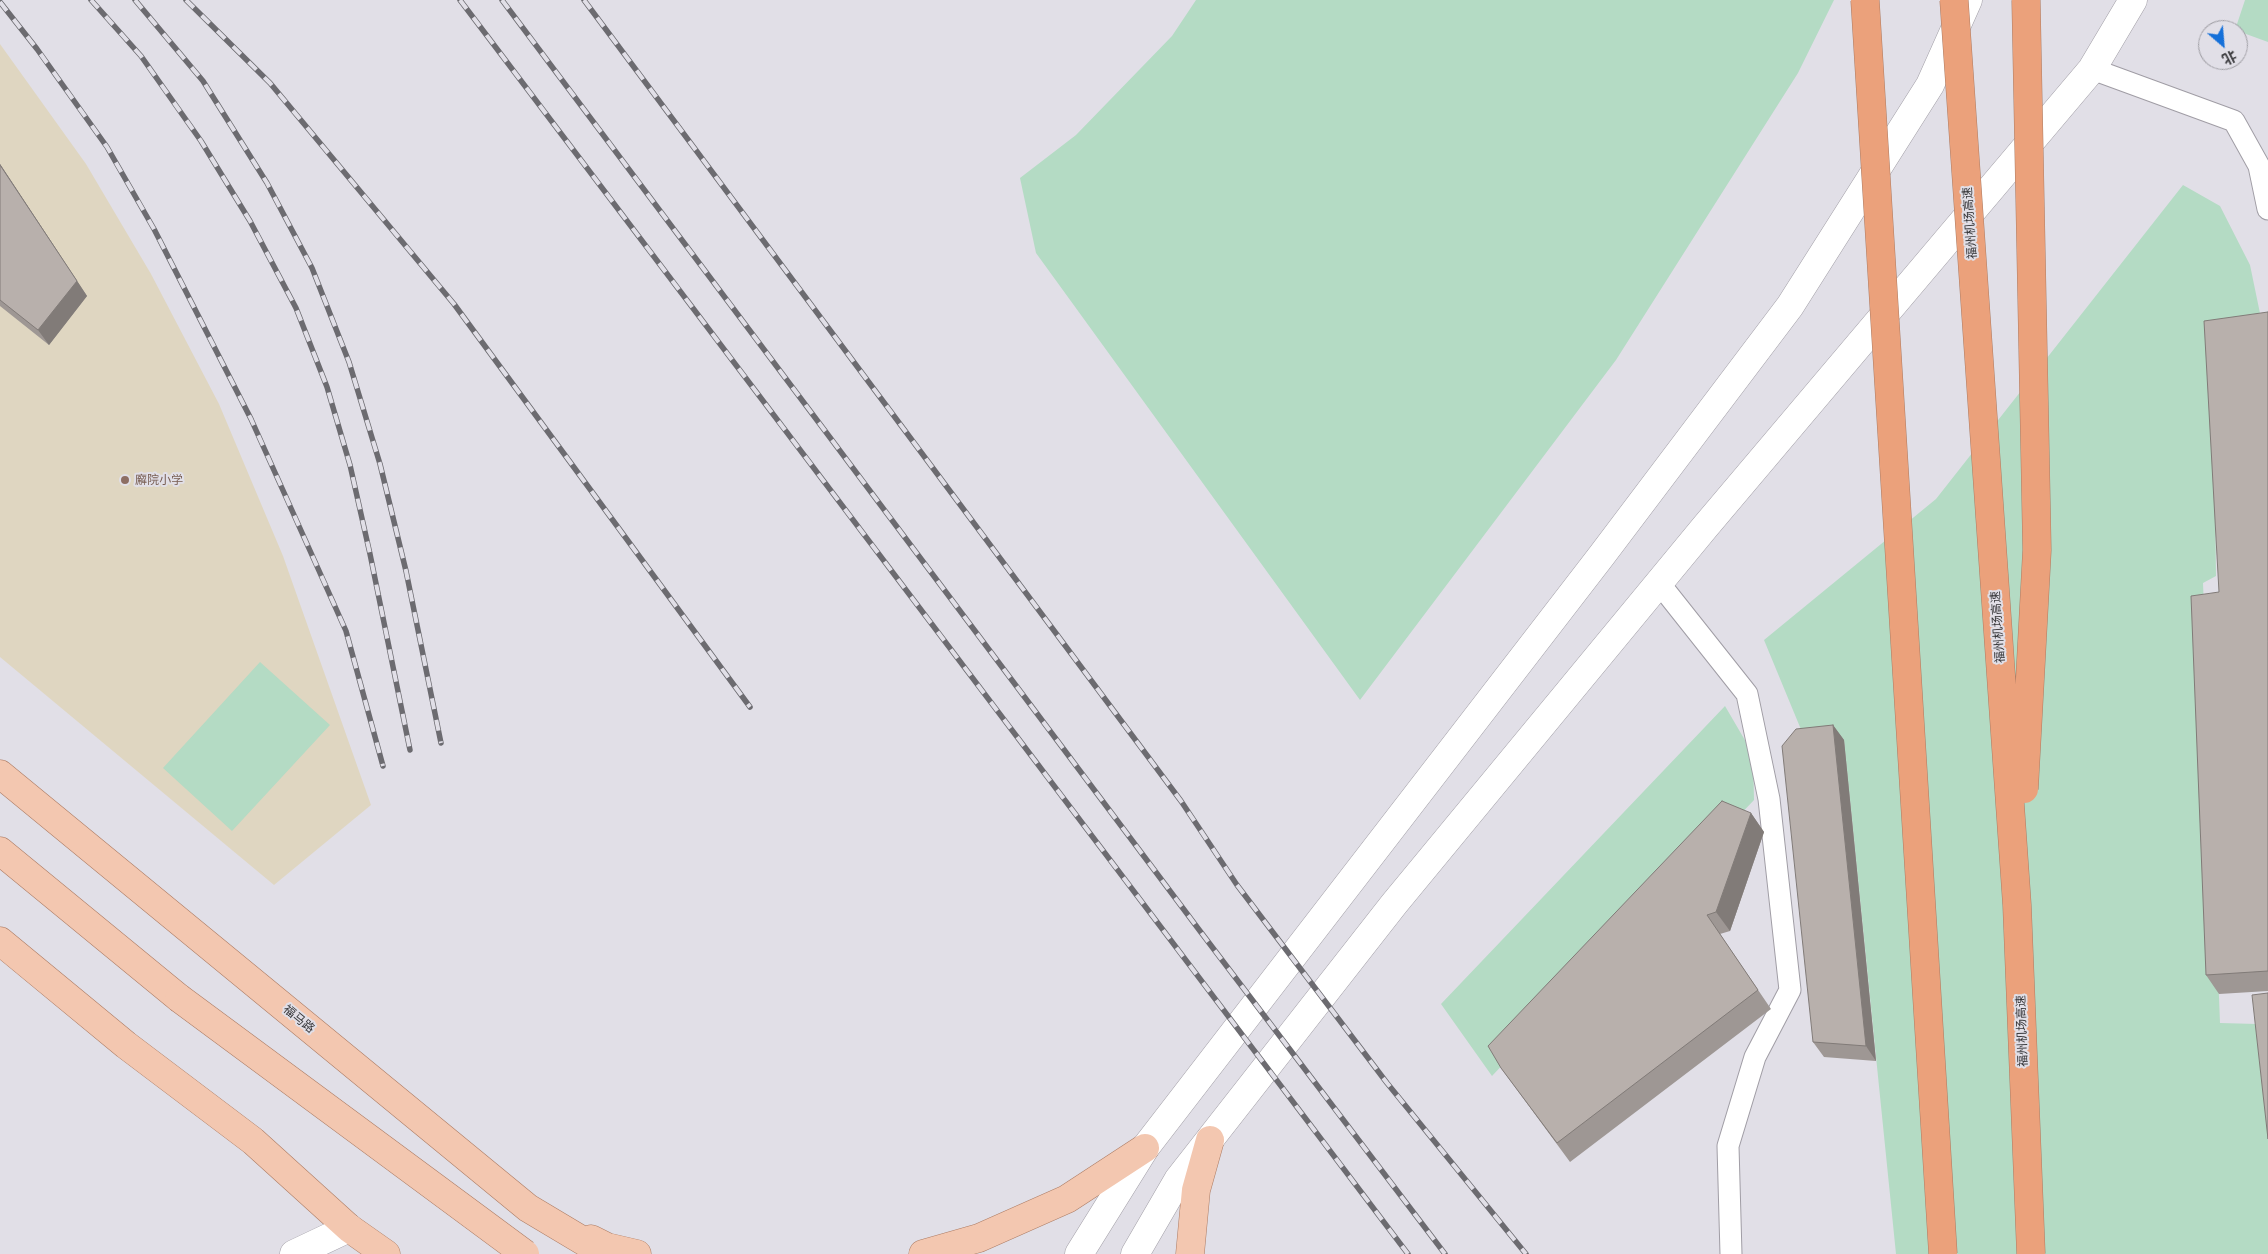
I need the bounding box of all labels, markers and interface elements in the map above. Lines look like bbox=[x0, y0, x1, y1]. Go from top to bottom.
north arrow bbox=[2198, 20, 2248, 70]
text: 北 bbox=[2219, 47, 2240, 69]
street label: 福州机场高速 bbox=[1960, 187, 1980, 259]
place label: 廨院小学 bbox=[135, 473, 183, 487]
marker: 廨院小学 bbox=[119, 474, 131, 486]
street label: 福州机场高速 bbox=[1988, 591, 2008, 663]
street label: 福州机场高速 bbox=[2014, 995, 2030, 1067]
street label: 福马路 bbox=[280, 1002, 318, 1036]

